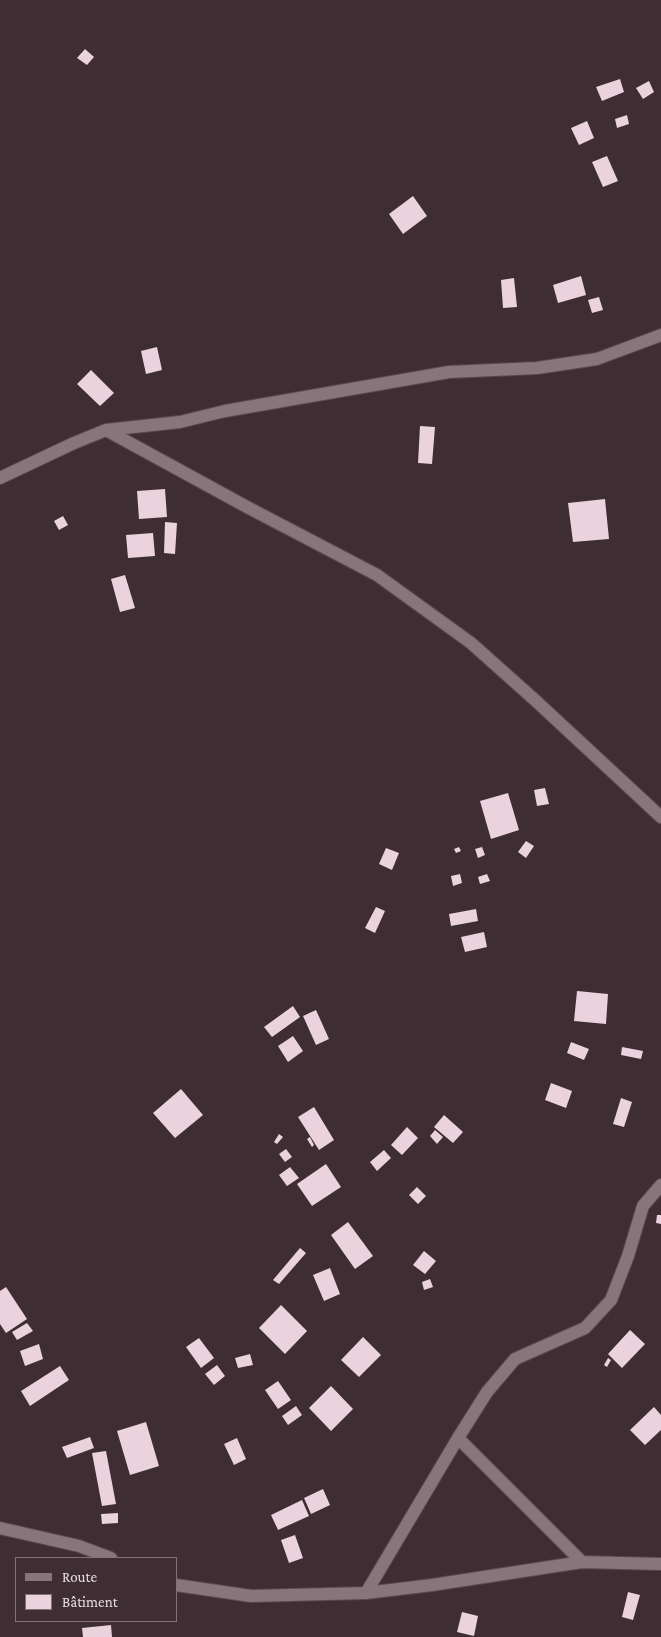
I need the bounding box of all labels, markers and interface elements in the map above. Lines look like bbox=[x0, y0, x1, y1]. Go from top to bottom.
legend bbox=[15, 1557, 178, 1622]
text: Route bbox=[62, 1569, 97, 1585]
text: Bâtiment bbox=[62, 1594, 118, 1610]

